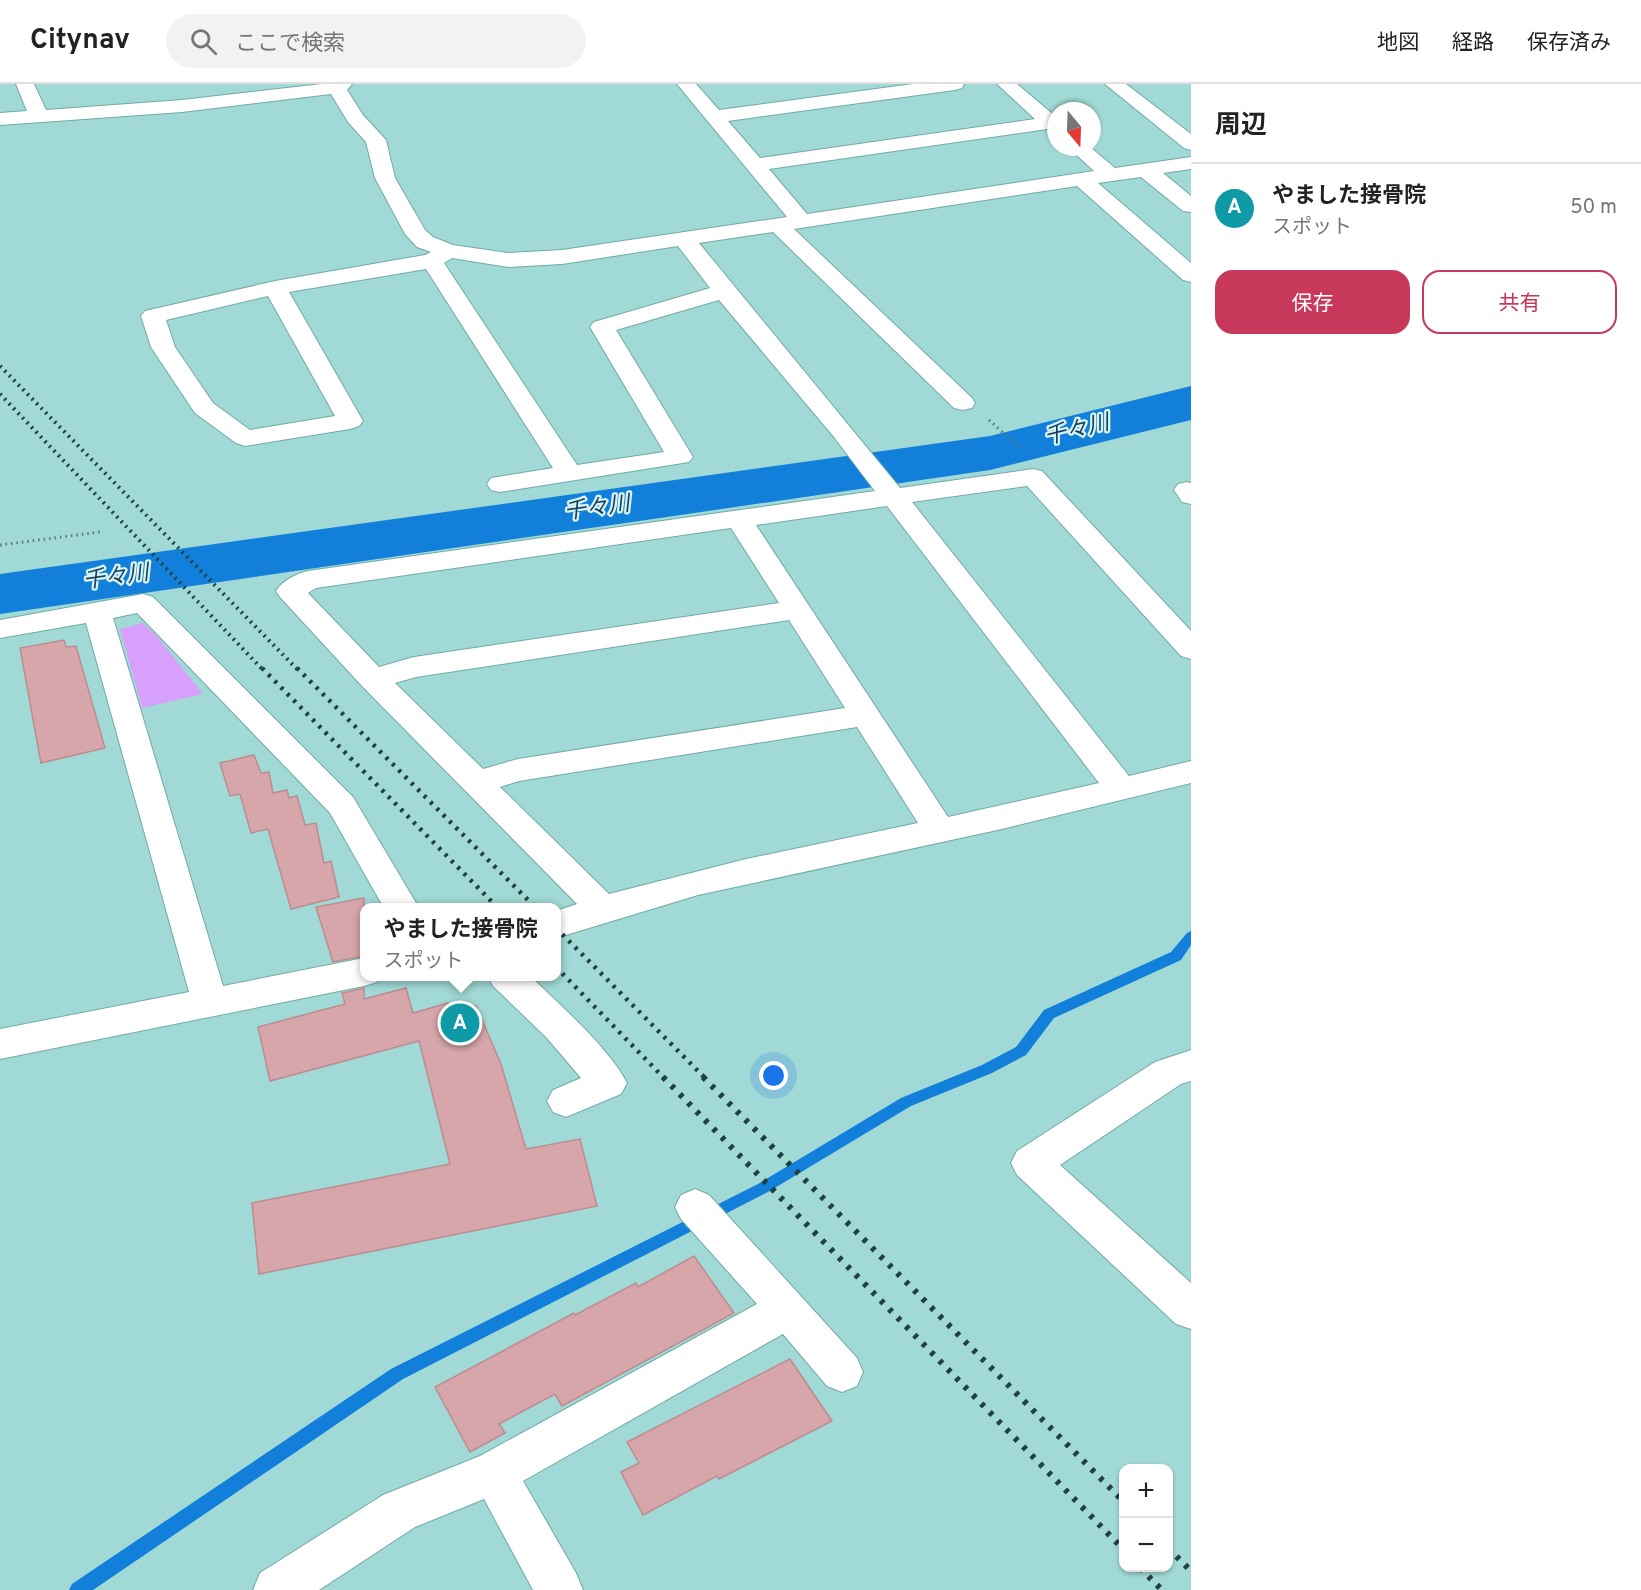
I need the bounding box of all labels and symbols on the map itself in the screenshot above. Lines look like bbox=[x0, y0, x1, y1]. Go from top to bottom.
north arrow bbox=[1047, 102, 1101, 156]
water label: 千々川 bbox=[1042, 409, 1114, 452]
water label: 千々川 bbox=[562, 491, 634, 527]
water label: 千々川 bbox=[81, 560, 153, 596]
pin: A bbox=[440, 1000, 480, 1046]
your location bbox=[759, 1061, 788, 1090]

